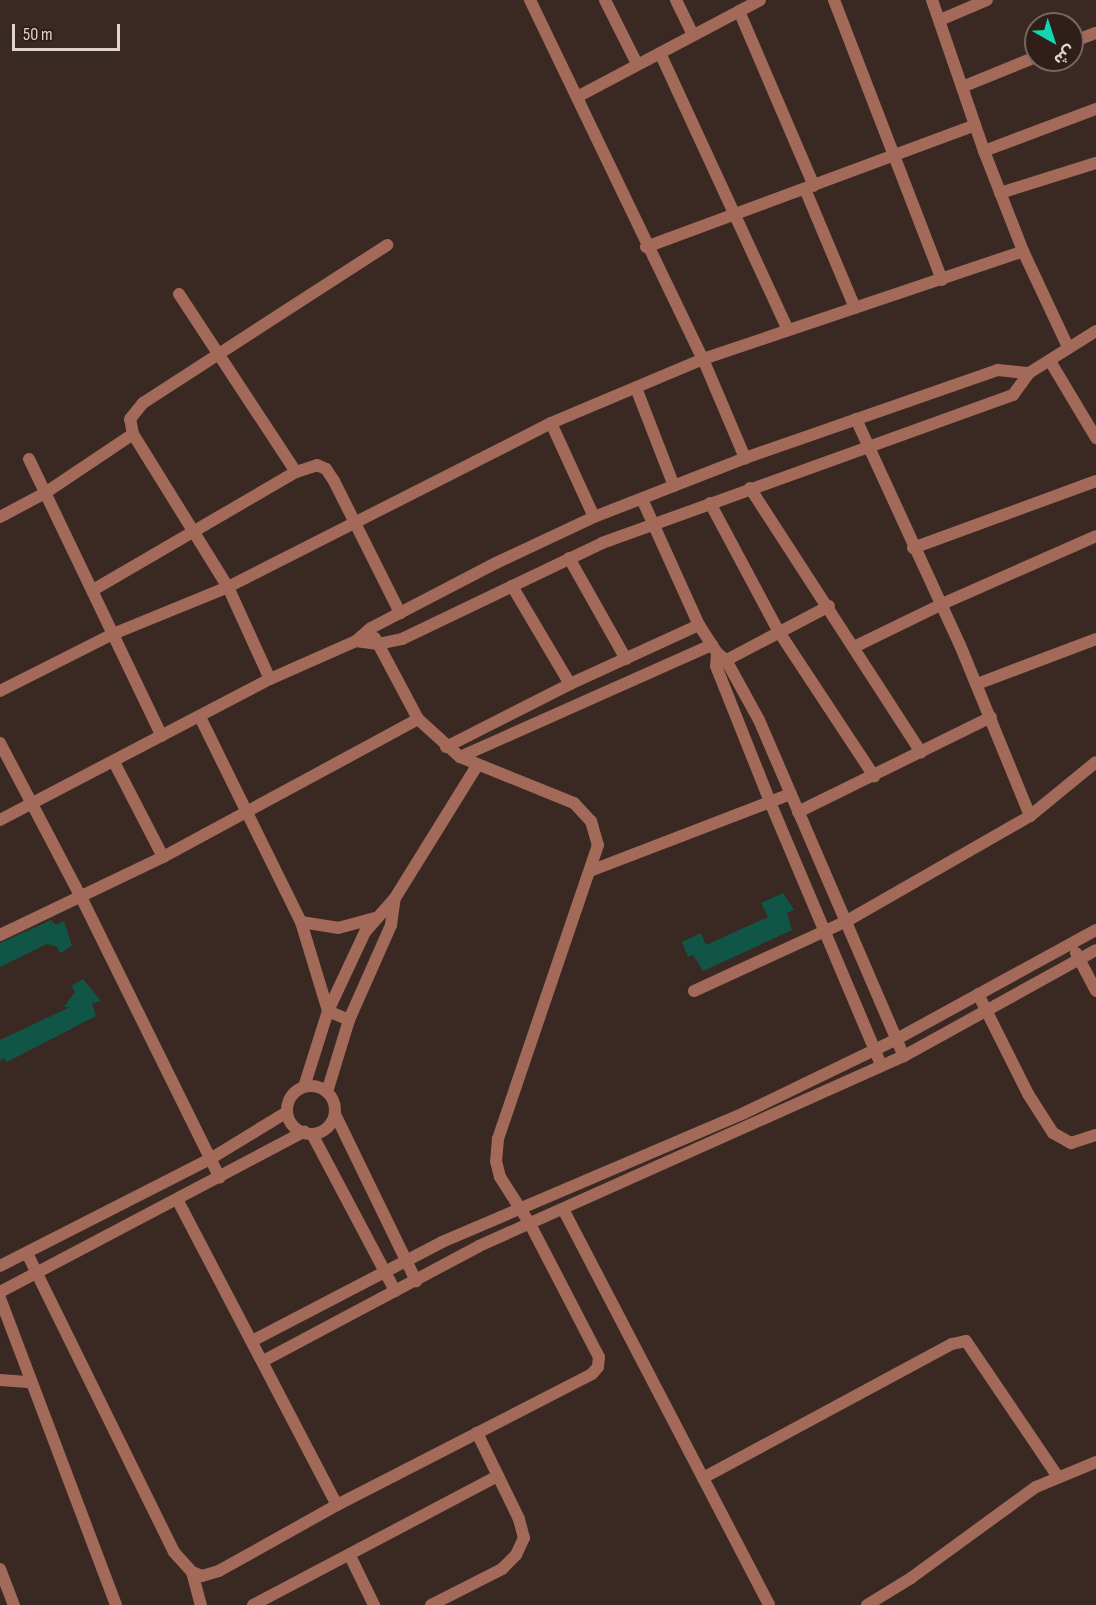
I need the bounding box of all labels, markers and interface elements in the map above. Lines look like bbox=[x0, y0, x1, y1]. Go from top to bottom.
scale bar bbox=[15, 12, 123, 50]
north arrow bbox=[1024, 12, 1084, 72]
text: 50 m bbox=[23, 24, 53, 45]
text: ش bbox=[1050, 41, 1079, 69]

